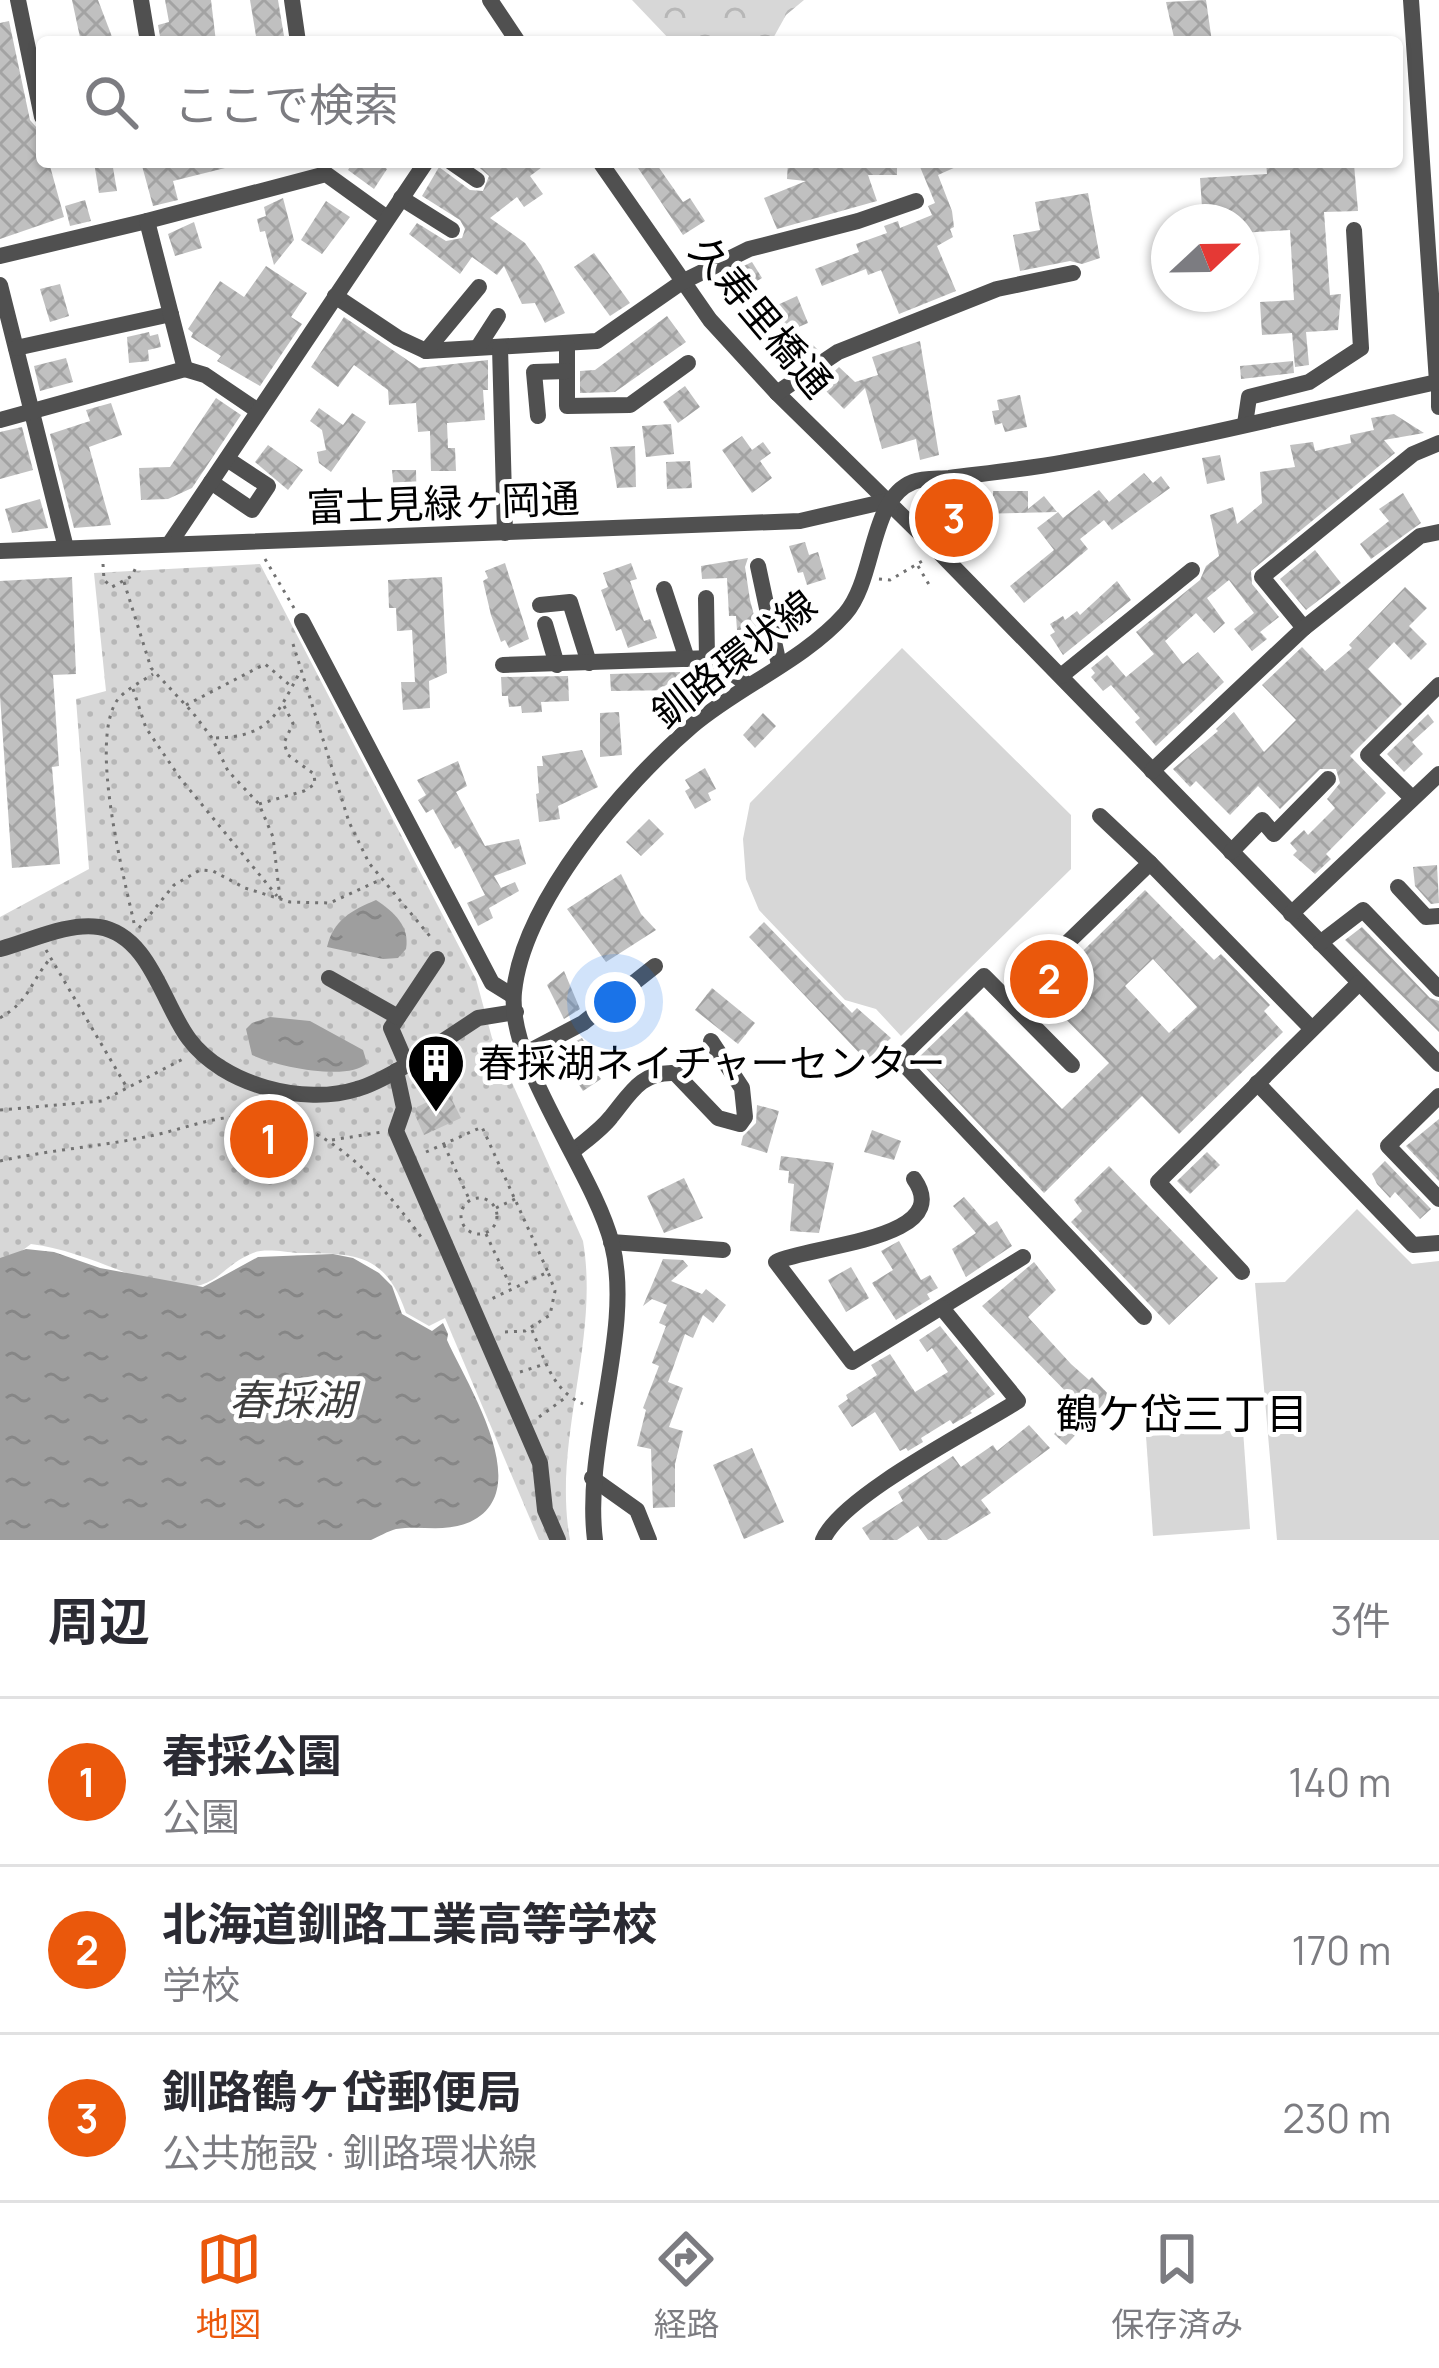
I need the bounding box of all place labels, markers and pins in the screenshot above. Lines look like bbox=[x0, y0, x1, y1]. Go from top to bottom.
pin: 3 bbox=[915, 473, 993, 563]
pin: 2 bbox=[1010, 934, 1088, 1024]
building icon: 春採湖ネイチャーセンター bbox=[405, 1032, 467, 1114]
place label: 春採湖ネイチャーセンター bbox=[478, 1035, 946, 1089]
pin: 1 bbox=[230, 1094, 308, 1184]

